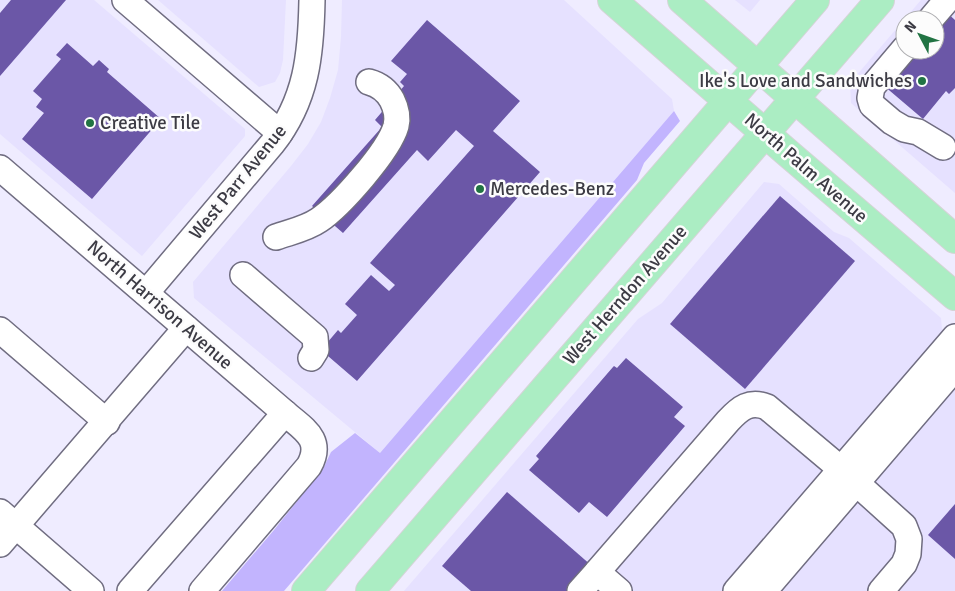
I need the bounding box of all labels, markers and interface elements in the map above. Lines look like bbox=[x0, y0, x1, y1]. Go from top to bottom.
north arrow bbox=[895, 10, 945, 60]
text: N bbox=[901, 18, 920, 36]
place label: Ike's Love and Sandwiches bbox=[699, 69, 912, 93]
marker: Ike's Love and Sandwiches bbox=[916, 75, 928, 87]
street label: North Palm Avenue bbox=[739, 108, 873, 228]
place label: Creative Tile bbox=[100, 111, 200, 135]
marker: Creative Tile bbox=[84, 117, 96, 129]
street label: West Parr Avenue bbox=[184, 119, 292, 245]
place label: Mercedes-Benz bbox=[490, 177, 614, 201]
marker: Mercedes-Benz bbox=[474, 183, 486, 195]
street label: West Herndon Avenue bbox=[558, 220, 692, 370]
street label: North Harrison Avenue bbox=[82, 235, 238, 375]

